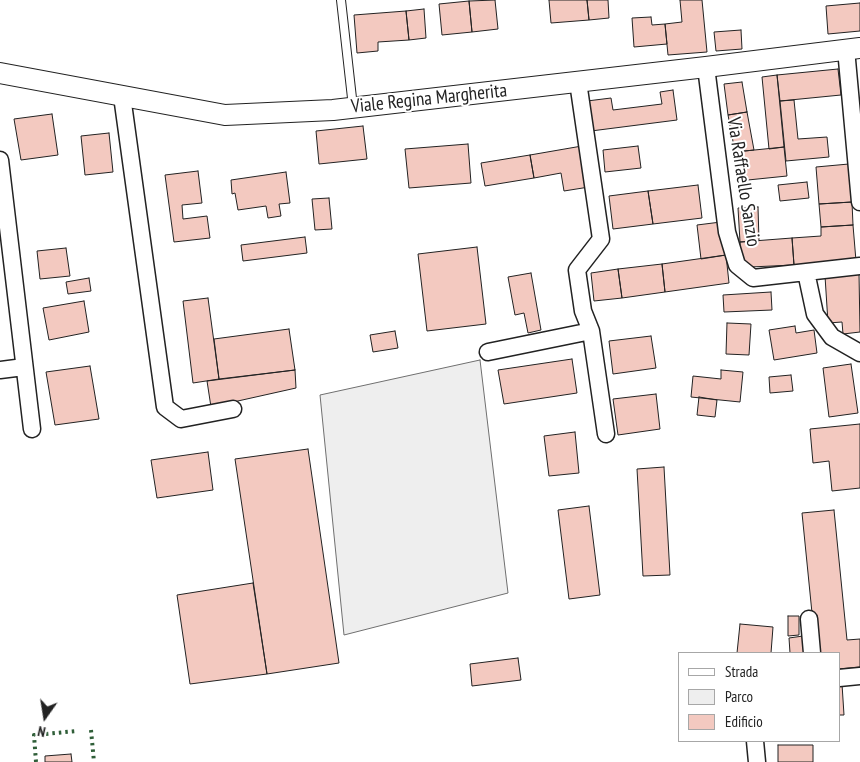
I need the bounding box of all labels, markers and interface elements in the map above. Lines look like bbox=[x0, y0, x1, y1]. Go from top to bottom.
street label: Viale Regina Margherita bbox=[350, 79, 508, 119]
street label: Via Raffaello Sanzio bbox=[722, 116, 764, 248]
legend bbox=[678, 652, 840, 742]
text: Strada bbox=[725, 662, 758, 681]
text: Parco bbox=[725, 687, 753, 706]
north arrow bbox=[20, 692, 70, 742]
text: Edificio bbox=[725, 712, 763, 731]
text: N bbox=[36, 722, 47, 741]

